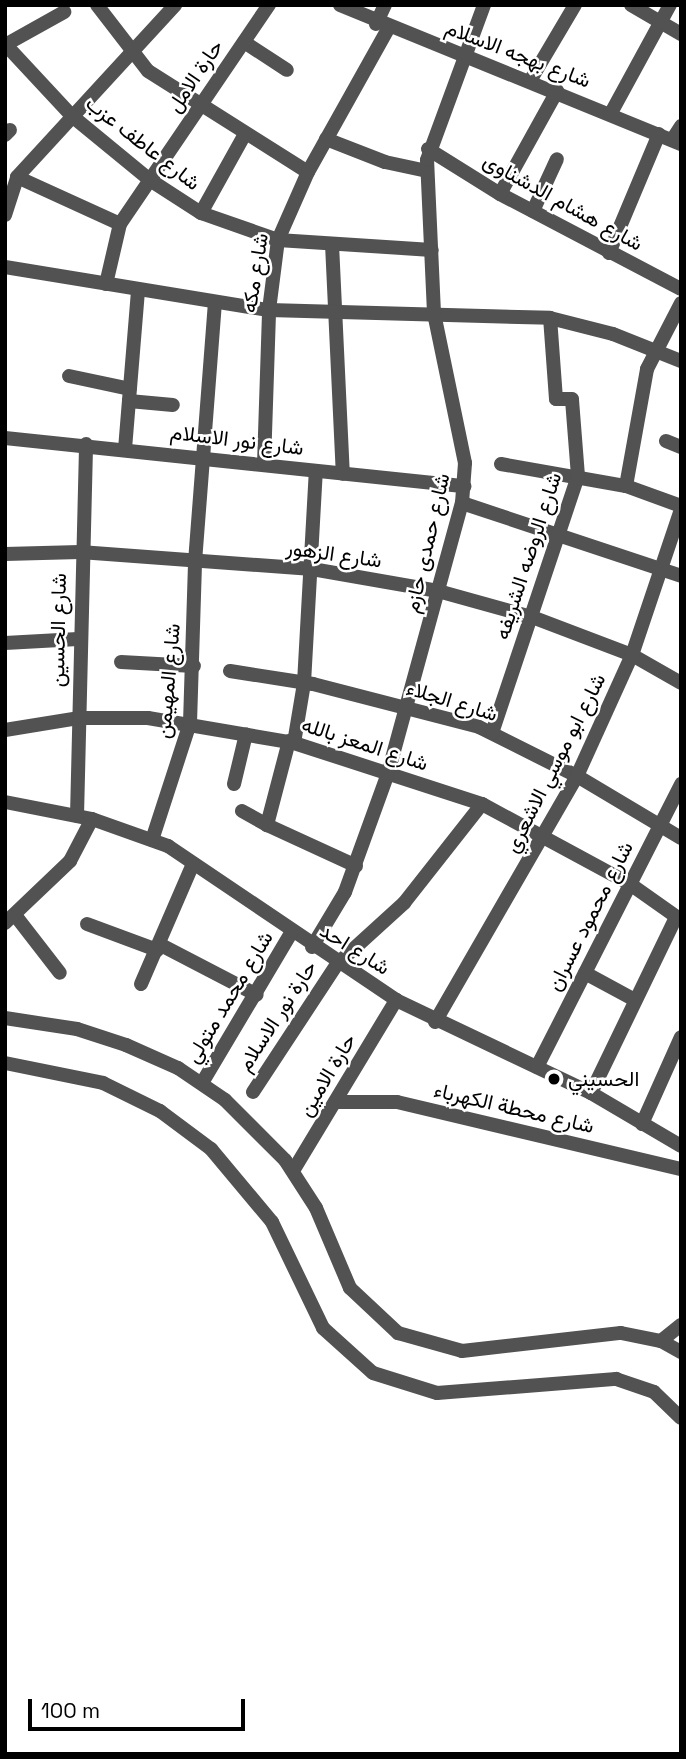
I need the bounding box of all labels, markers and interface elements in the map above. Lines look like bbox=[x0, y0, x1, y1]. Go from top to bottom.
street label: شارع بهجه الاسلام bbox=[442, 15, 594, 93]
street label: حارة الامل bbox=[162, 35, 228, 117]
street label: شارع عاطف عزب bbox=[81, 90, 205, 196]
street label: شارع هشام الدشناوى bbox=[479, 148, 647, 256]
street label: شارع مكه bbox=[236, 231, 274, 315]
street label: شارع نور الاسلام bbox=[169, 419, 305, 461]
street label: شارع الروضه الشريفه bbox=[489, 469, 567, 643]
street label: شارع حمدى حازم bbox=[399, 471, 455, 615]
street label: شارع الزهور bbox=[285, 535, 383, 573]
street label: شارع الحسين bbox=[44, 573, 72, 687]
street label: شارع المهيمن bbox=[150, 622, 186, 740]
street label: شارع ابو موسي الاشعري bbox=[499, 669, 611, 857]
street label: شارع الجلاء bbox=[403, 675, 501, 727]
street label: شارع المعز بالله bbox=[299, 712, 431, 776]
street label: شارع محمود عسران bbox=[541, 837, 639, 995]
street label: شارع احد bbox=[315, 918, 395, 980]
street label: شارع محمد متولي bbox=[180, 926, 278, 1068]
street label: حارة نور الاسلام bbox=[232, 956, 322, 1076]
street label: حارة الامين bbox=[293, 1029, 361, 1121]
place label: الحسيني bbox=[568, 1066, 639, 1092]
marker: الحسيني bbox=[546, 1071, 562, 1087]
street label: شارع محطة الكهرباء bbox=[432, 1077, 596, 1139]
scale bar bbox=[32, 1686, 248, 1730]
text: 100 m bbox=[41, 1697, 100, 1724]

